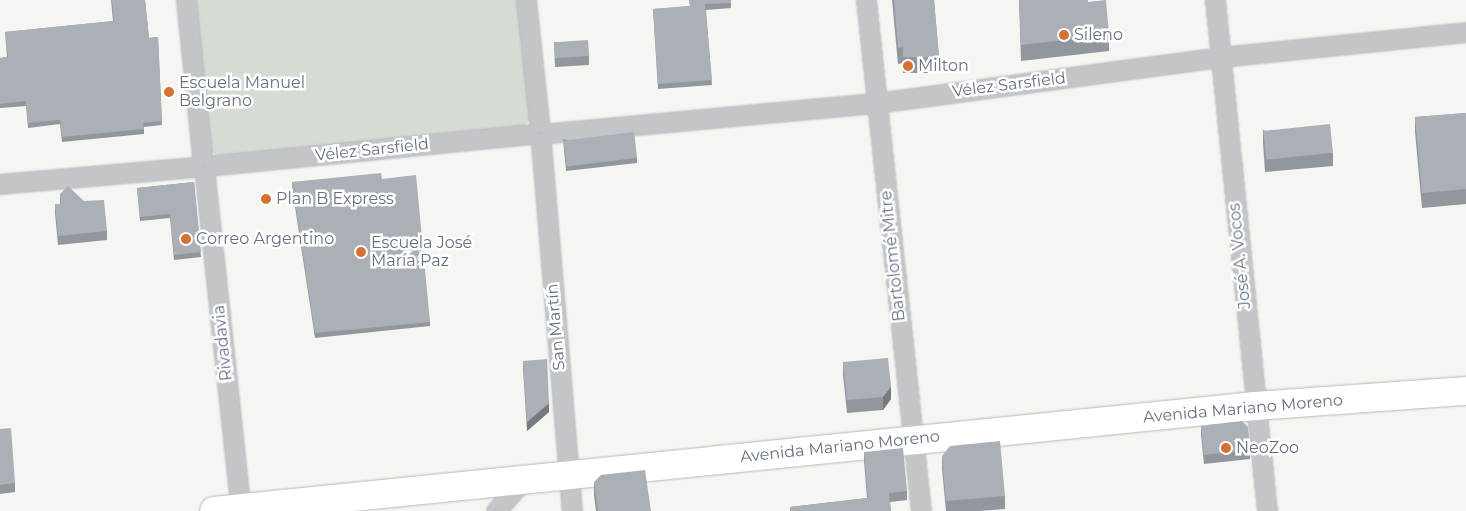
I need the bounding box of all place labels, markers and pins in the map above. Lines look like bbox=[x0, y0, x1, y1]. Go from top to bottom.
place label: Sileno bbox=[1074, 25, 1123, 45]
marker: Sileno bbox=[1058, 29, 1070, 41]
place label: Milton bbox=[918, 56, 969, 76]
marker: Milton bbox=[902, 60, 914, 72]
place label: Escuela Manuel Belgrano bbox=[179, 73, 305, 111]
marker: Escuela Manuel Belgrano bbox=[163, 86, 175, 98]
place label: Plan B Express bbox=[276, 189, 394, 209]
marker: Plan B Express bbox=[260, 193, 272, 205]
place label: Correo Argentino bbox=[196, 229, 334, 249]
marker: Correo Argentino bbox=[180, 233, 192, 245]
place label: Escuela José María Paz bbox=[371, 233, 472, 271]
marker: Escuela José María Paz bbox=[355, 246, 367, 258]
place label: NeoZoo bbox=[1236, 438, 1299, 458]
marker: NeoZoo bbox=[1220, 442, 1232, 454]

